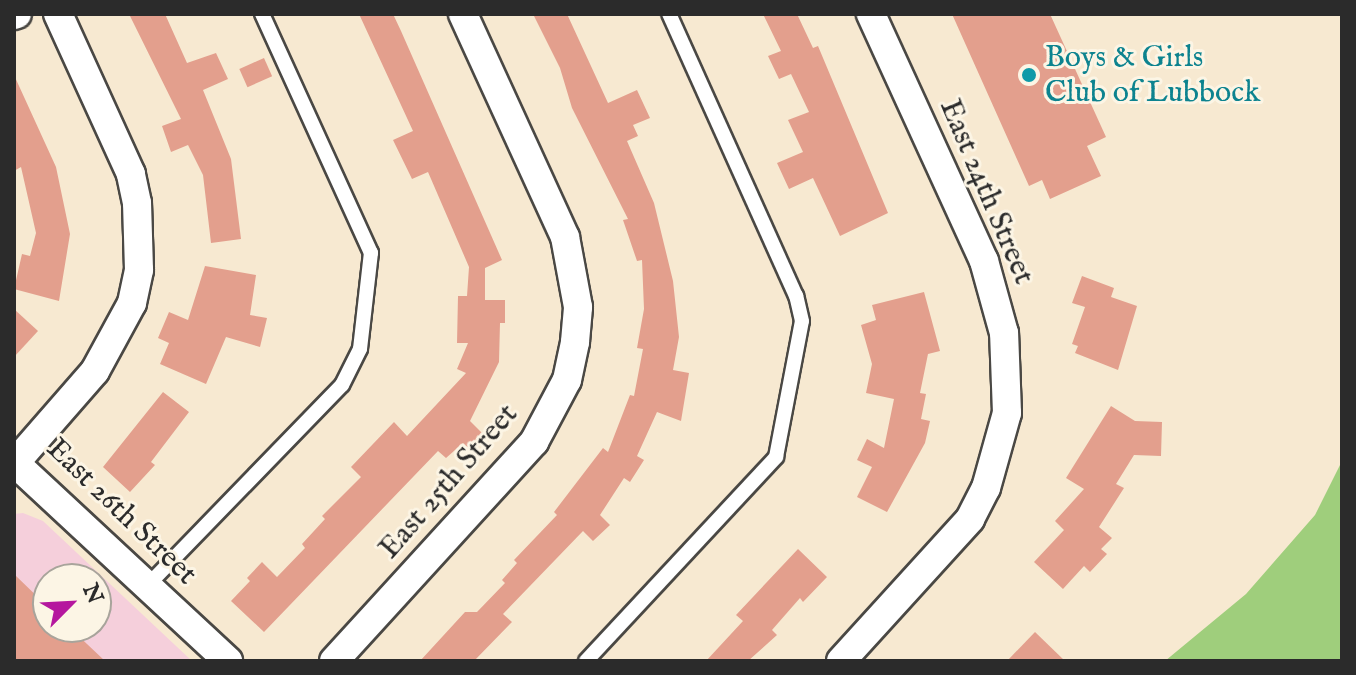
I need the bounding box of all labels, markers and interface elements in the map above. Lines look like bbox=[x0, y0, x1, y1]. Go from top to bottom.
place label: Boys & Girls Club of Lubbock bbox=[1045, 40, 1260, 110]
marker: Boys & Girls Club of Lubbock bbox=[1020, 66, 1038, 84]
street label: East 24th Street bbox=[931, 94, 1041, 290]
street label: East 25th Street bbox=[372, 397, 526, 567]
street label: East 26th Street bbox=[38, 431, 204, 593]
north arrow bbox=[32, 563, 112, 643]
text: N bbox=[75, 580, 109, 608]

